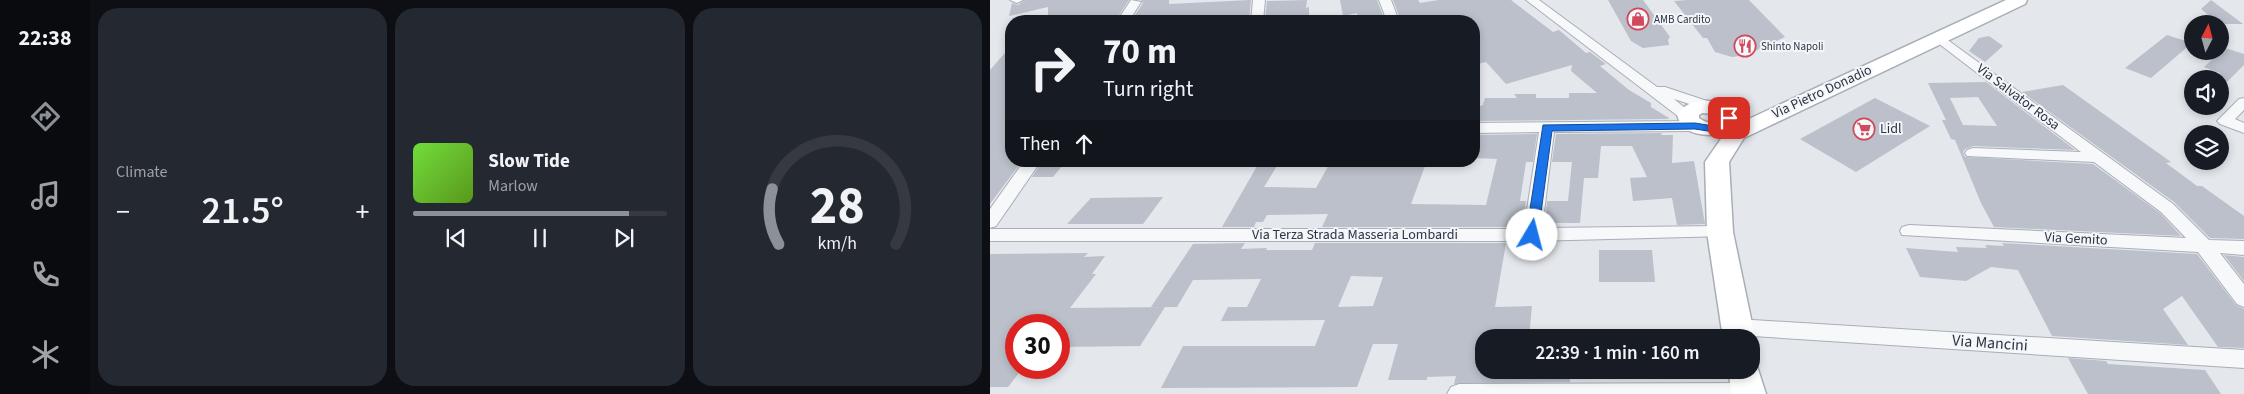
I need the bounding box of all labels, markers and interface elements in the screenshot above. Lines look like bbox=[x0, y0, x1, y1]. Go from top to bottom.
shop icon: AMB Cardito bbox=[1626, 7, 1650, 31]
place label: AMB Cardito bbox=[1654, 12, 1711, 27]
north arrow bbox=[2184, 15, 2229, 60]
map controls bbox=[2184, 15, 2229, 170]
text: 22:38 bbox=[18, 22, 72, 54]
text: 70 m bbox=[1103, 27, 1177, 77]
restaurant icon: Shinto Napoli bbox=[1733, 34, 1757, 58]
icon: right bbox=[1020, 35, 1085, 100]
place label: Shinto Napoli bbox=[1761, 39, 1824, 54]
street label: Via Salvator Rosa bbox=[1972, 59, 2064, 135]
street label: Via Pietro Donadio bbox=[1769, 60, 1875, 124]
button: sound bbox=[2184, 70, 2229, 115]
text: Turn right bbox=[1103, 73, 1193, 105]
pin bbox=[1708, 97, 1750, 139]
icon: directions bbox=[28, 99, 63, 134]
icon: arrive bbox=[1715, 104, 1743, 132]
supermarket icon: Lidl bbox=[1852, 117, 1876, 141]
place label: Lidl bbox=[1880, 119, 1902, 139]
button: layers bbox=[2184, 125, 2229, 170]
icon: ahead bbox=[1070, 130, 1098, 158]
text: Then bbox=[1020, 131, 1060, 158]
text: Slow Tide bbox=[488, 148, 570, 175]
text: Climate bbox=[116, 161, 167, 183]
text: 28 bbox=[810, 170, 865, 244]
text: Marlow bbox=[488, 175, 538, 197]
icon: music bbox=[28, 178, 63, 213]
text: 21.5° bbox=[202, 184, 284, 238]
text: − bbox=[116, 192, 130, 232]
text: + bbox=[355, 192, 369, 232]
position arrow bbox=[1505, 208, 1557, 260]
icon: previous bbox=[442, 224, 470, 252]
icon: pause bbox=[526, 224, 554, 252]
icon: next bbox=[610, 224, 638, 252]
street label: Via Terza Strada Masseria Lombardi bbox=[1252, 225, 1458, 245]
street label: Via Gemito bbox=[2044, 227, 2108, 251]
text: km/h bbox=[818, 231, 857, 256]
icon: phone bbox=[28, 257, 63, 292]
speed limit sign: 30 bbox=[1005, 314, 1070, 379]
street label: Via Mancini bbox=[1951, 329, 2029, 357]
icon: climate bbox=[28, 337, 63, 372]
text: 22:39 · 1 min · 160 m bbox=[1535, 340, 1700, 367]

